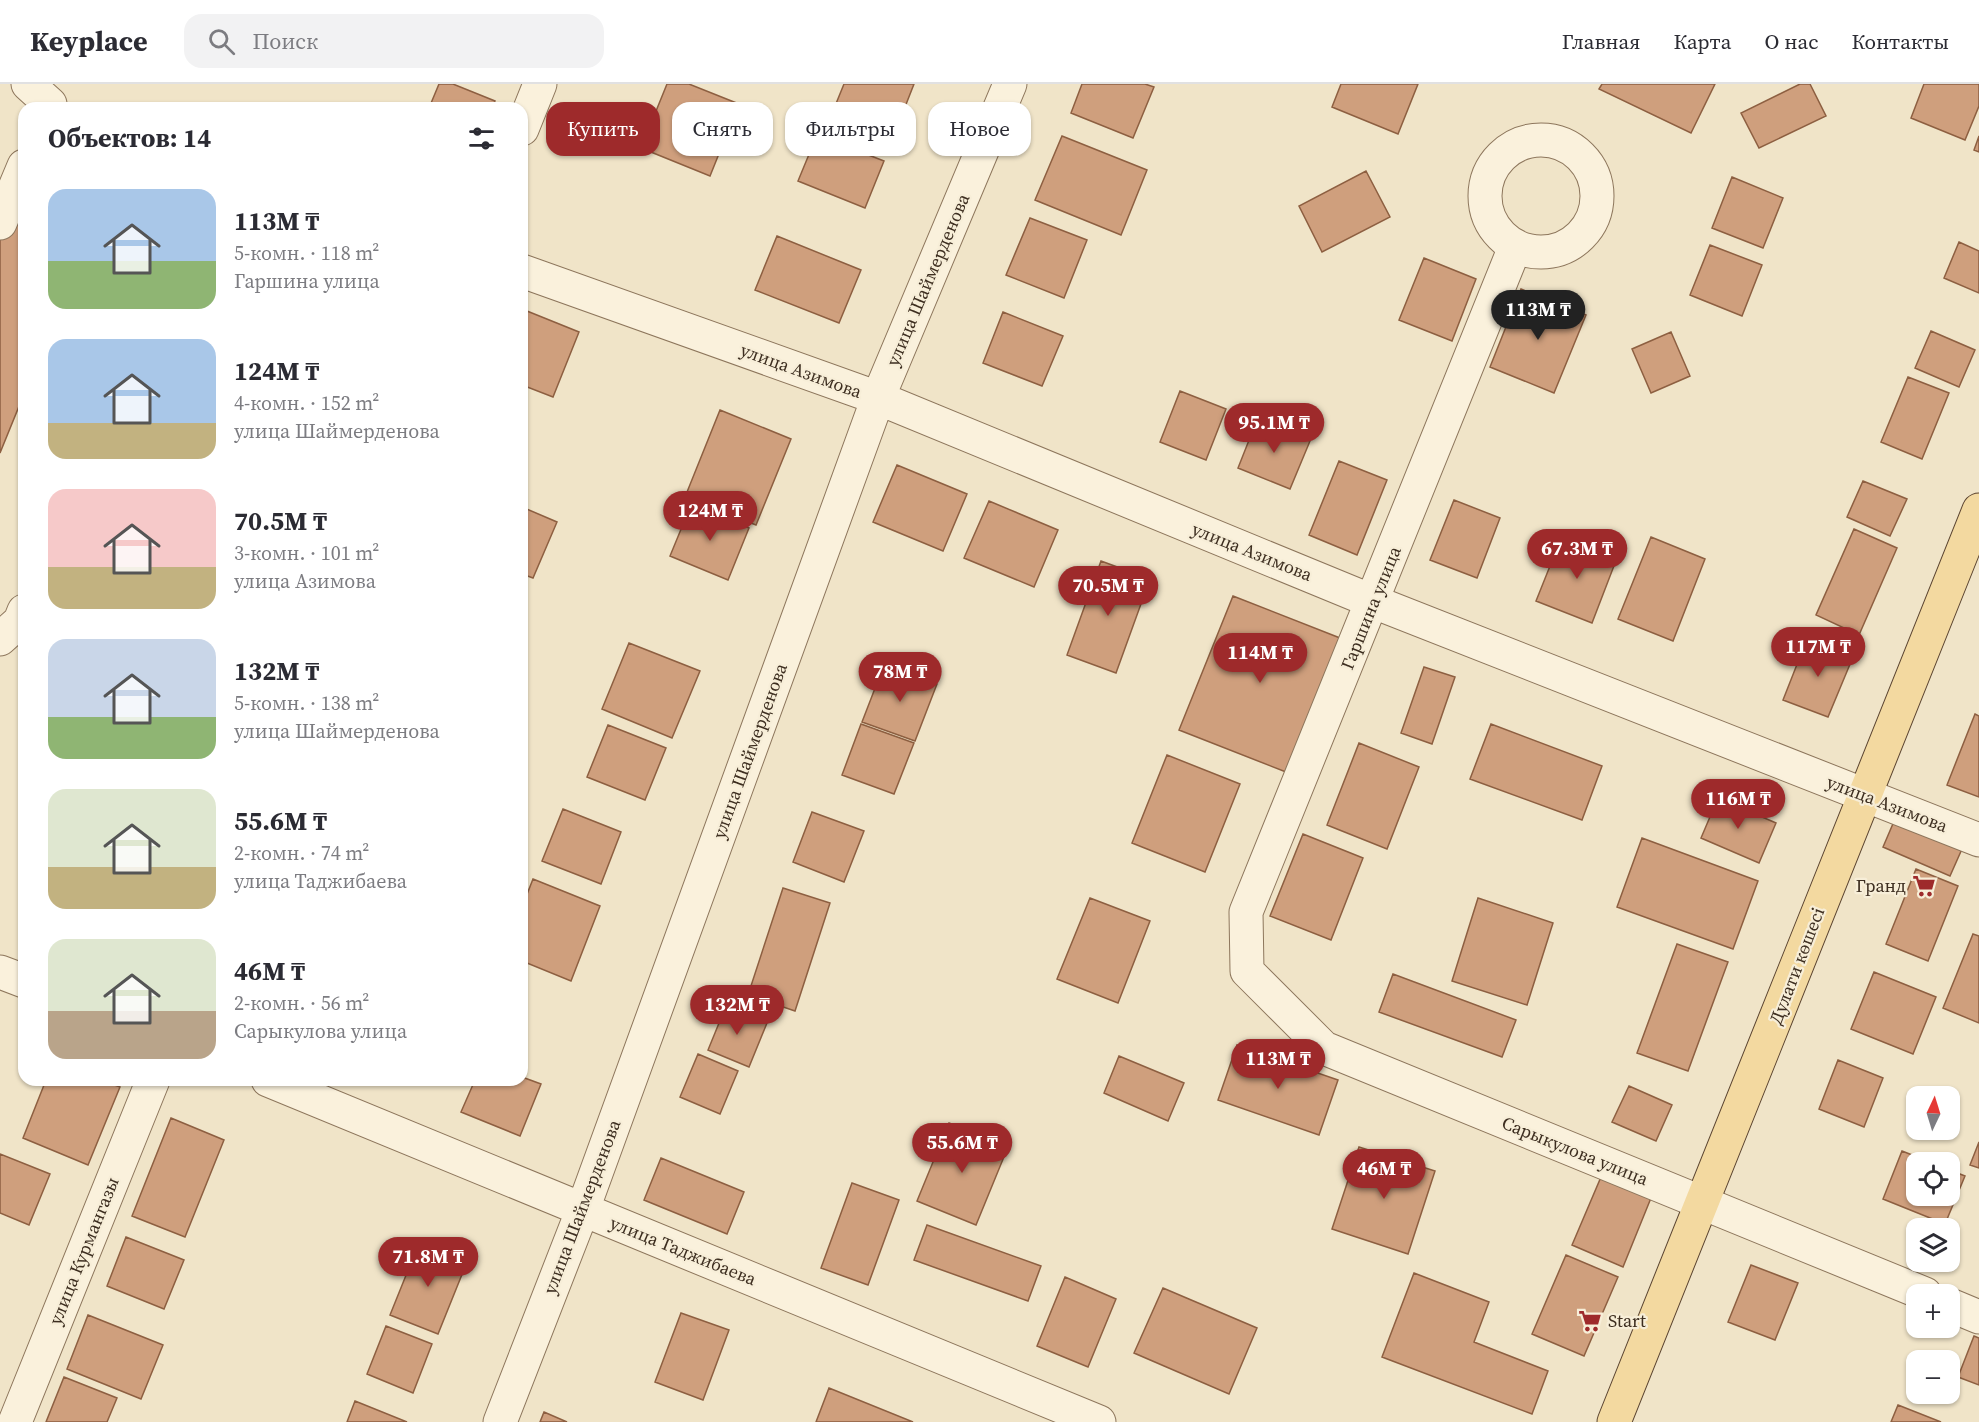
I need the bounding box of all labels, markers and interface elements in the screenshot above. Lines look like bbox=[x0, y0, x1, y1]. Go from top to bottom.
search box bbox=[184, 14, 604, 68]
text: Keyplace bbox=[30, 22, 148, 60]
icon: search bbox=[205, 25, 238, 58]
text: Поиск bbox=[253, 26, 318, 56]
text: Главная bbox=[1562, 27, 1640, 56]
text: Карта bbox=[1673, 27, 1731, 56]
text: О нас bbox=[1764, 27, 1818, 56]
text: Контакты bbox=[1851, 27, 1949, 56]
chip: Купить bbox=[546, 102, 660, 156]
chip: Снять bbox=[672, 102, 773, 156]
chip: Фильтры bbox=[785, 102, 916, 156]
chip: Новое bbox=[928, 102, 1031, 156]
text: Объектов: 14 bbox=[48, 120, 211, 156]
icon: filters bbox=[465, 122, 498, 155]
street label: улица Шаймерденова bbox=[880, 189, 976, 370]
text: 113M ₸ bbox=[234, 203, 319, 239]
icon: home bbox=[96, 213, 168, 285]
text: 5-комн. · 118 m² bbox=[234, 239, 379, 267]
text: Гаршина улица bbox=[234, 267, 380, 295]
pin: 113M ₸ bbox=[1489, 290, 1587, 341]
text: 113M ₸ bbox=[1505, 295, 1571, 323]
street label: улица Азимова bbox=[737, 337, 866, 404]
text: 124M ₸ bbox=[234, 353, 319, 389]
icon: home bbox=[96, 363, 168, 435]
text: 4-комн. · 152 m² bbox=[234, 389, 379, 417]
pin: 95.1M ₸ bbox=[1219, 403, 1329, 454]
text: 95.1M ₸ bbox=[1238, 408, 1310, 436]
text: улица Шаймерденова bbox=[234, 417, 440, 445]
pin: 124M ₸ bbox=[661, 491, 759, 542]
text: 124M ₸ bbox=[677, 496, 743, 524]
text: 70.5M ₸ bbox=[234, 503, 327, 539]
icon: home bbox=[96, 513, 168, 585]
street label: улица Азимова bbox=[1188, 516, 1317, 587]
pin: 67.3M ₸ bbox=[1522, 529, 1632, 580]
text: 67.3M ₸ bbox=[1541, 534, 1613, 562]
text: 3-комн. · 101 m² bbox=[234, 539, 379, 567]
street label: Гаршина улица bbox=[1334, 542, 1407, 673]
pin: 70.5M ₸ bbox=[1053, 566, 1163, 617]
text: улица Азимова bbox=[234, 567, 376, 595]
text: 70.5M ₸ bbox=[1072, 571, 1144, 599]
pin: 117M ₸ bbox=[1769, 627, 1867, 678]
text: 117M ₸ bbox=[1785, 632, 1851, 660]
pin: 114M ₸ bbox=[1211, 633, 1309, 684]
text: 114M ₸ bbox=[1227, 638, 1293, 666]
pin: 78M ₸ bbox=[858, 652, 942, 703]
text: 132M ₸ bbox=[234, 653, 319, 689]
text: 78M ₸ bbox=[873, 657, 927, 685]
street label: улица Шаймерденова bbox=[706, 659, 793, 842]
icon: home bbox=[96, 663, 168, 735]
text: 5-комн. · 138 m² bbox=[234, 689, 379, 717]
text: улица Шаймерденова bbox=[234, 717, 440, 745]
street label: улица Азимова bbox=[1823, 769, 1952, 838]
pin: 116M ₸ bbox=[1689, 779, 1787, 830]
text: 116M ₸ bbox=[1705, 784, 1771, 812]
text: 55.6M ₸ bbox=[234, 803, 327, 839]
icon: home bbox=[96, 813, 168, 885]
text: 2-комн. · 74 m² bbox=[234, 839, 369, 867]
text: улица Таджибаева bbox=[234, 867, 407, 895]
place label: Гранд bbox=[1856, 873, 1906, 898]
supermarket icon: Гранд bbox=[1911, 873, 1937, 899]
street label: Дулати көшесі bbox=[1763, 904, 1830, 1028]
text: 46M ₸ bbox=[234, 953, 305, 989]
icon: home bbox=[96, 963, 168, 1035]
pin: 132M ₸ bbox=[688, 985, 786, 1036]
text: 2-комн. · 56 m² bbox=[234, 989, 369, 1017]
text: 132M ₸ bbox=[704, 990, 770, 1018]
text: Сарыкулова улица bbox=[234, 1017, 407, 1045]
pin: 113M ₸ bbox=[1229, 1039, 1327, 1090]
text: 113M ₸ bbox=[1245, 1044, 1311, 1072]
north arrow bbox=[1906, 1086, 1960, 1140]
map controls bbox=[1906, 1086, 1960, 1404]
street label: Сарыкулова улица bbox=[1498, 1110, 1653, 1192]
street label: улица Шаймерденова bbox=[537, 1115, 627, 1298]
pin: 55.6M ₸ bbox=[907, 1123, 1017, 1174]
text: 55.6M ₸ bbox=[926, 1128, 998, 1156]
pin: 46M ₸ bbox=[1342, 1149, 1426, 1200]
button: locate bbox=[1906, 1152, 1960, 1206]
text: 46M ₸ bbox=[1357, 1154, 1411, 1182]
street label: улица Курмангазы bbox=[42, 1173, 125, 1329]
street label: улица Таджибаева bbox=[606, 1210, 761, 1292]
button: layers bbox=[1906, 1218, 1960, 1272]
pin: 71.8M ₸ bbox=[373, 1237, 483, 1288]
text: 71.8M ₸ bbox=[392, 1242, 464, 1270]
button: + bbox=[1906, 1284, 1960, 1338]
supermarket icon: Start bbox=[1577, 1308, 1603, 1334]
place label: Start bbox=[1608, 1308, 1646, 1333]
button: − bbox=[1906, 1350, 1960, 1404]

